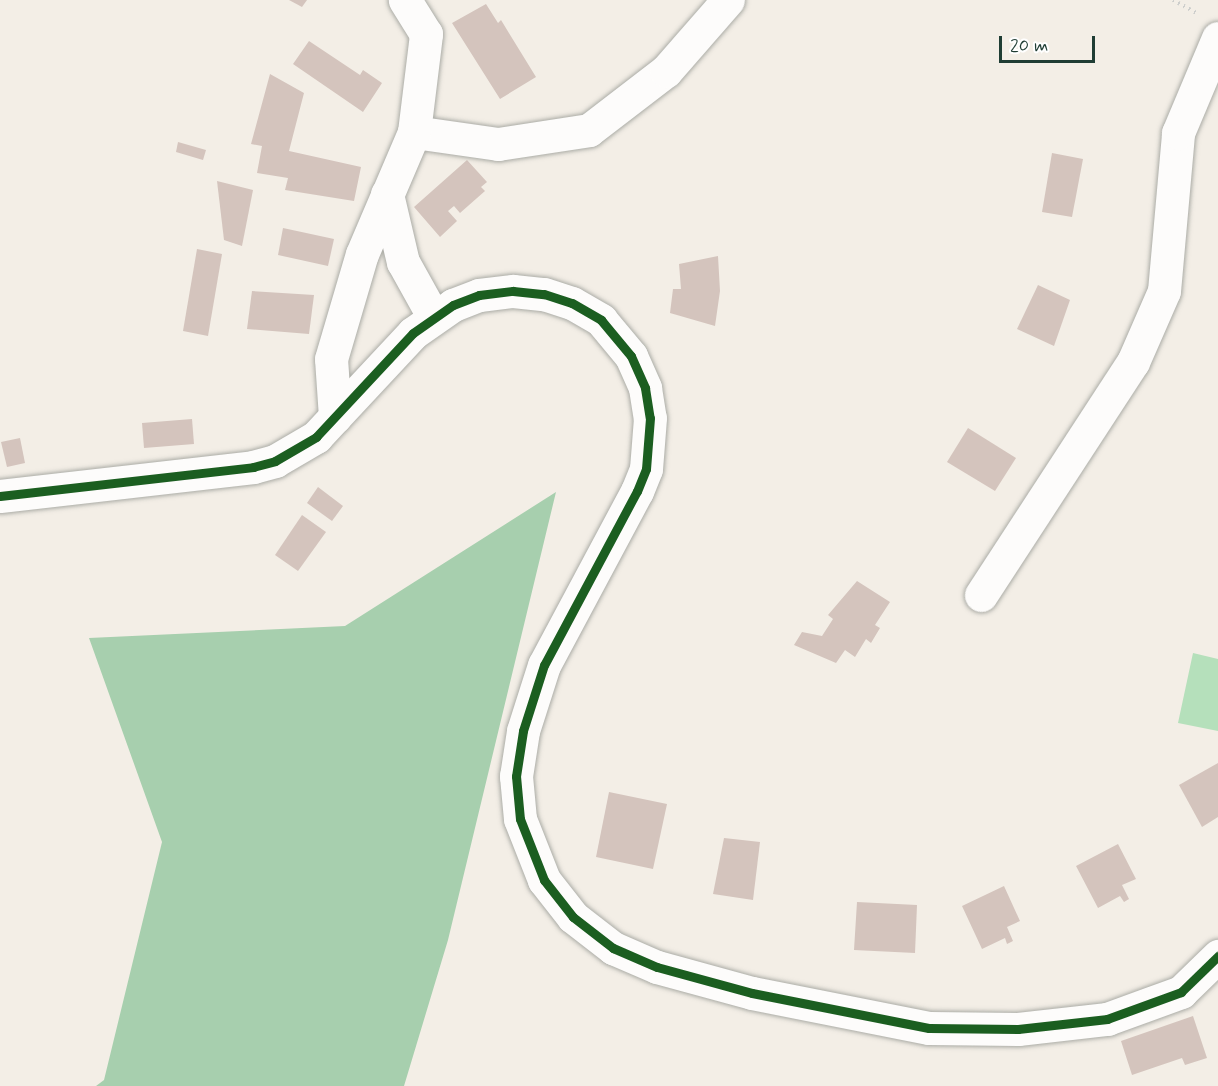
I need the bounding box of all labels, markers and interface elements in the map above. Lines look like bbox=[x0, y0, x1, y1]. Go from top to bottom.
scale bar bbox=[1002, 24, 1098, 62]
text: 20 m bbox=[1010, 34, 1048, 58]

